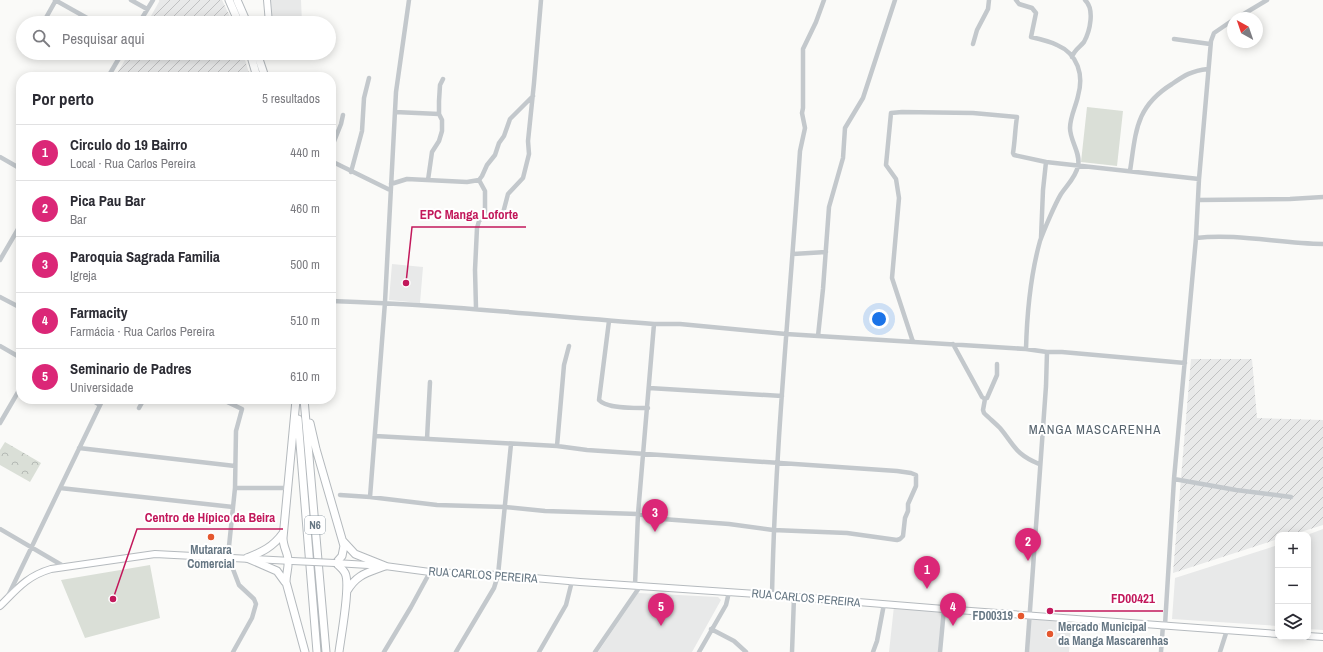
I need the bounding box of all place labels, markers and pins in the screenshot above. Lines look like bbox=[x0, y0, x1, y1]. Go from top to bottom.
callout: EPC Manga Loforte bbox=[412, 202, 526, 227]
pin: 3 bbox=[642, 499, 668, 532]
callout: Centro de Hípico da Beira bbox=[137, 504, 283, 529]
pin: 2 bbox=[1015, 528, 1041, 561]
marker: Mutarara Comercial bbox=[206, 532, 216, 542]
place label: Mutarara Comercial bbox=[187, 542, 235, 572]
pin: 1 bbox=[914, 556, 940, 589]
callout: FD00421 bbox=[1103, 586, 1163, 611]
pin: 5 bbox=[648, 593, 674, 626]
pin: 4 bbox=[940, 593, 966, 626]
place label: FD00319 bbox=[973, 608, 1014, 624]
marker: FD00319 bbox=[1016, 611, 1026, 621]
place label: Mercado Municipal da Manga Mascarenhas bbox=[1058, 619, 1169, 649]
marker: Mercado Municipal da Manga Mascarenhas bbox=[1045, 629, 1055, 639]

